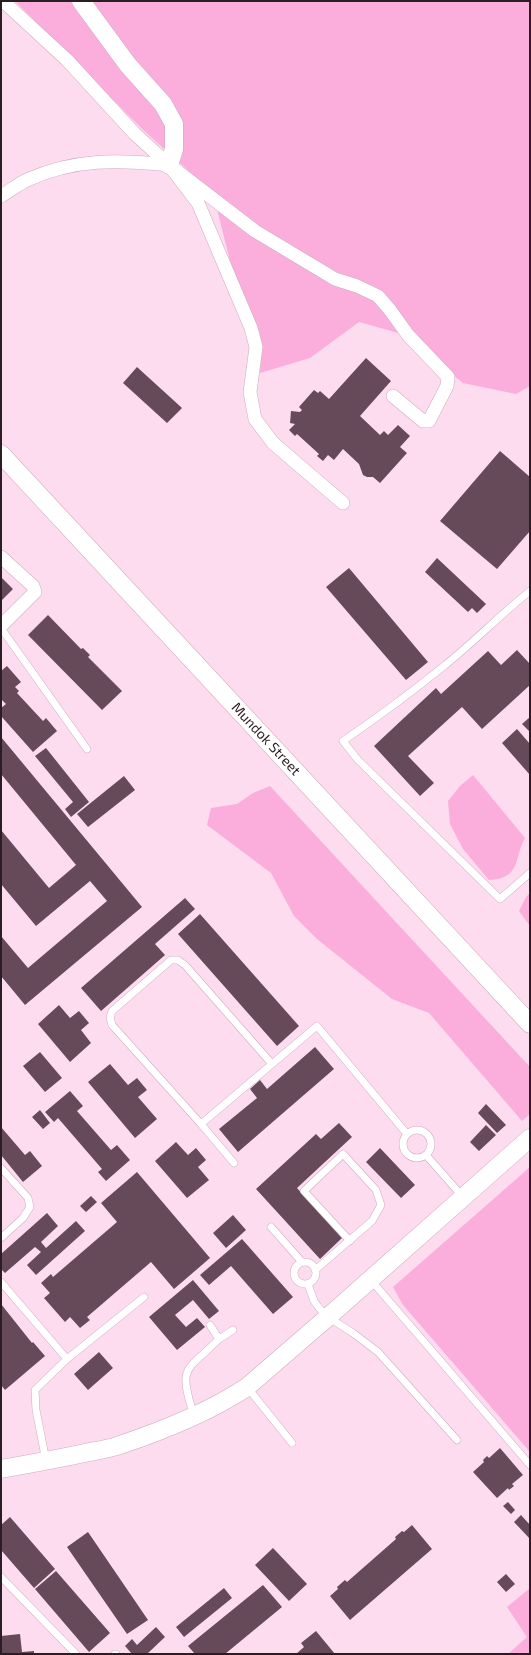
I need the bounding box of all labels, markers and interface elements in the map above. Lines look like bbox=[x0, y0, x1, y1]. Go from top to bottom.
street label: Mundok Street bbox=[228, 699, 304, 779]

